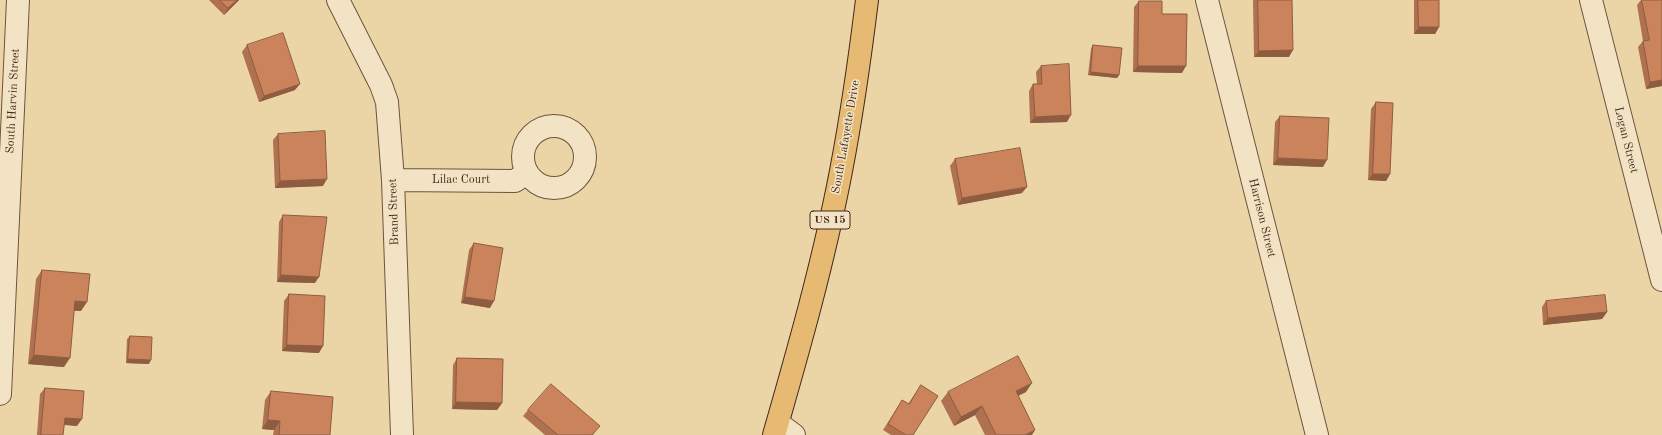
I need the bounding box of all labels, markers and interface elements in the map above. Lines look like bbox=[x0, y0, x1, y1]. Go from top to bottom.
street label: South Harvin Street bbox=[3, 48, 23, 154]
street label: South Lafayette Drive bbox=[829, 79, 863, 195]
street label: Logan Street bbox=[1611, 105, 1641, 175]
street label: Lilac Court bbox=[432, 173, 490, 187]
street label: Harrison Street bbox=[1245, 177, 1279, 259]
street label: Brand Street bbox=[386, 178, 402, 246]
road number: US 15 bbox=[810, 211, 850, 229]

